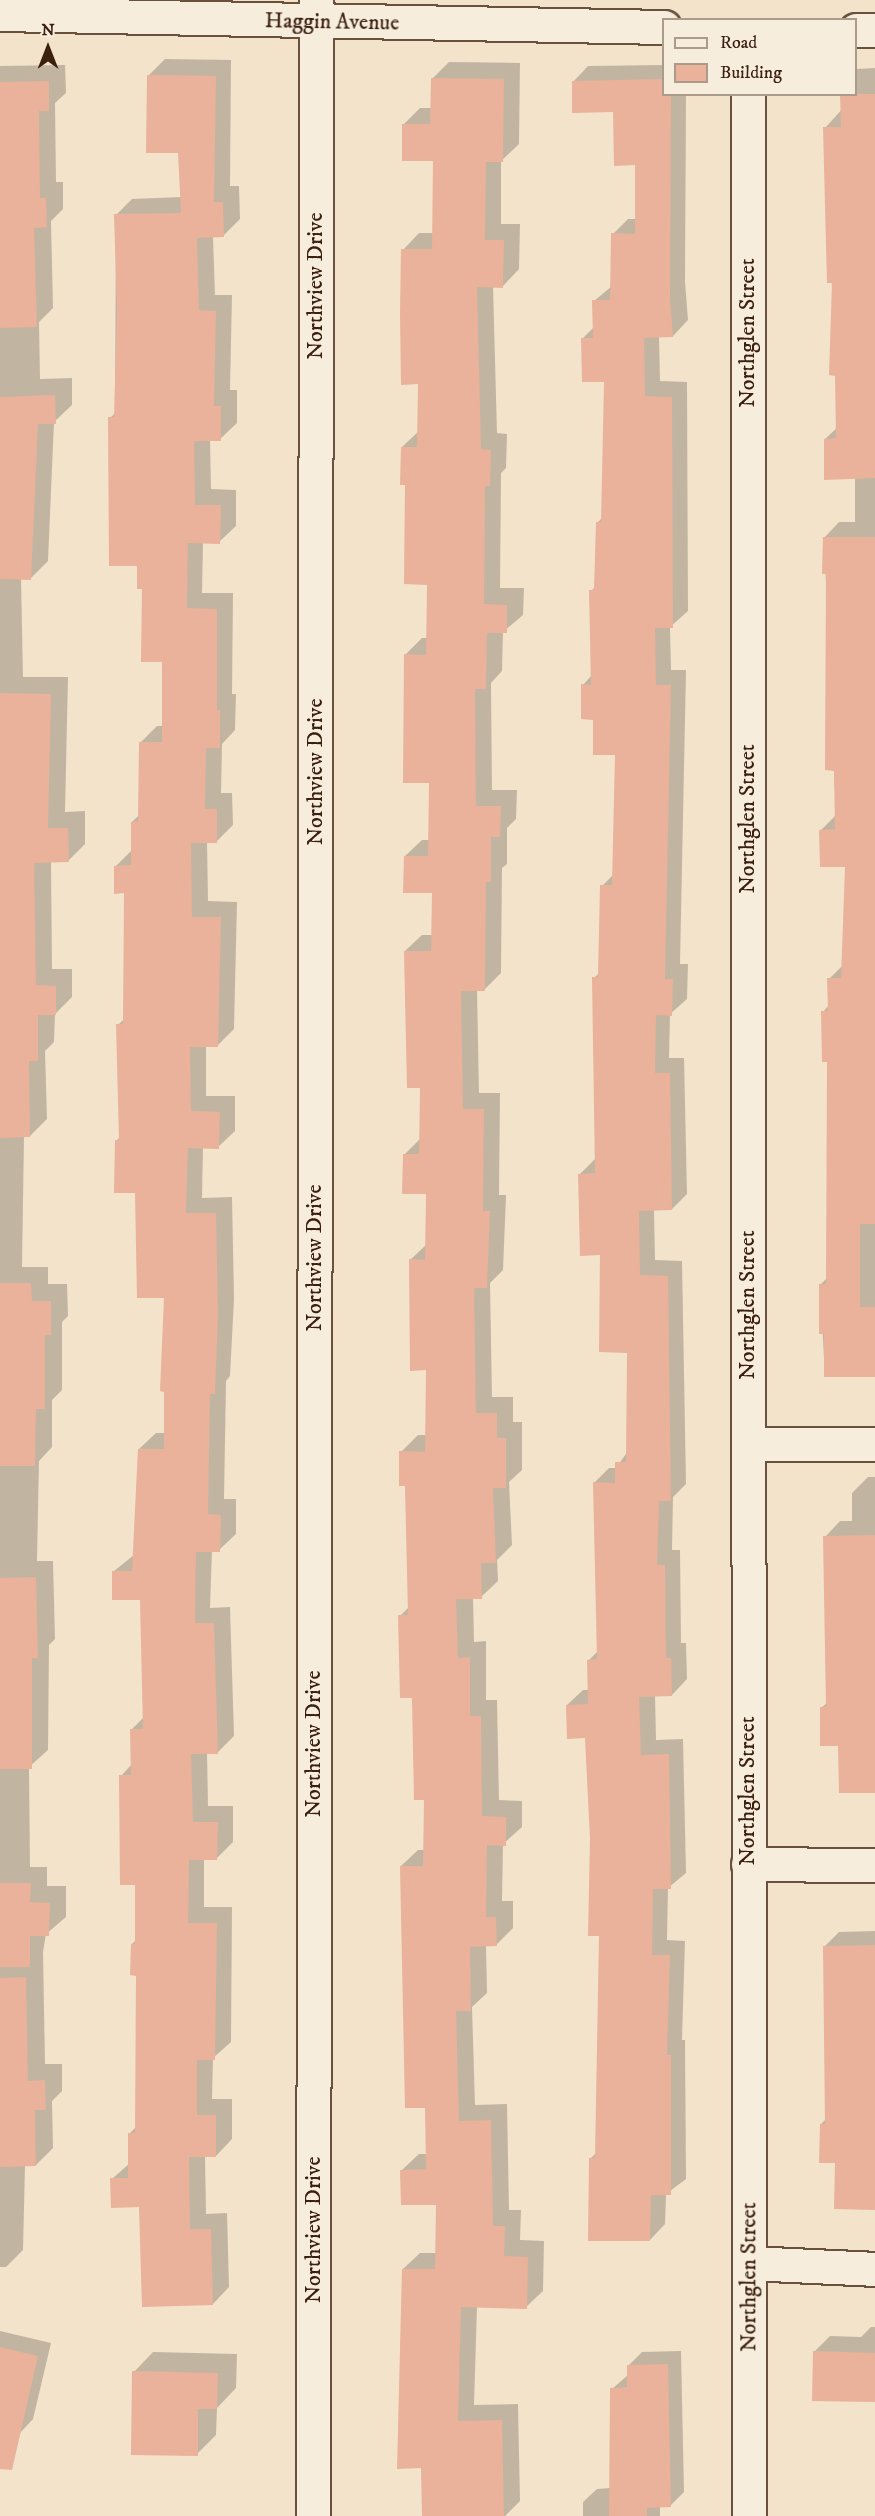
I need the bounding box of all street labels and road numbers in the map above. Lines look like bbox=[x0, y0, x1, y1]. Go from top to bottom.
street label: Haggin Avenue bbox=[265, 8, 399, 36]
street label: Northview Drive bbox=[303, 212, 329, 360]
street label: Northglen Street bbox=[735, 258, 761, 408]
street label: Northview Drive bbox=[303, 698, 329, 846]
street label: Northglen Street bbox=[735, 744, 761, 894]
street label: Northview Drive bbox=[302, 1184, 328, 1332]
street label: Northglen Street bbox=[735, 1230, 761, 1380]
street label: Northview Drive bbox=[301, 1670, 327, 1818]
street label: Northglen Street bbox=[735, 1716, 761, 1866]
street label: Northview Drive bbox=[301, 2156, 327, 2304]
street label: Northglen Street bbox=[736, 2202, 762, 2352]

